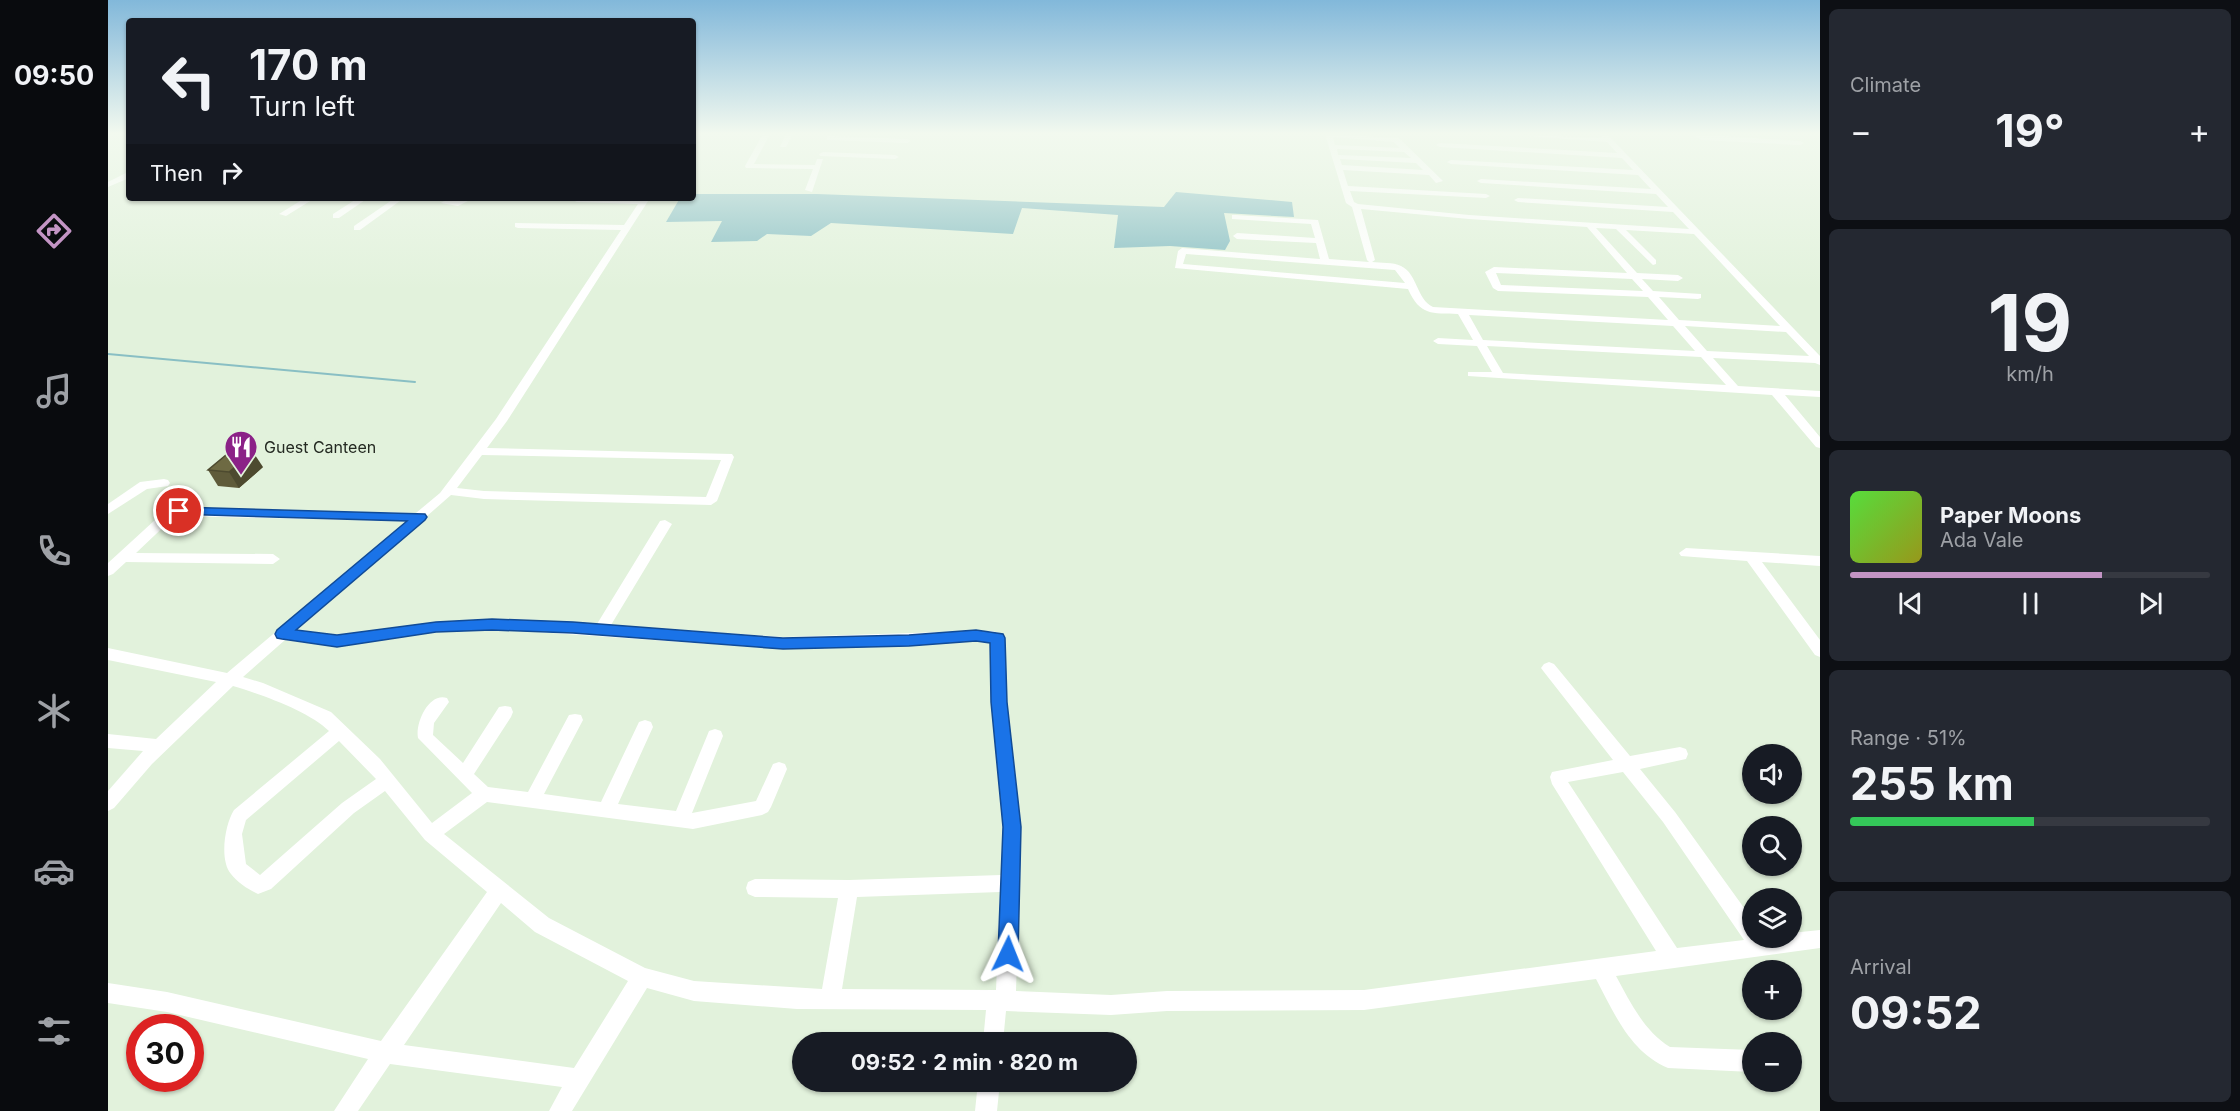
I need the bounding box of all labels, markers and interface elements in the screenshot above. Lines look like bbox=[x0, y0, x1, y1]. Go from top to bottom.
text: 170 m bbox=[249, 39, 367, 90]
icon: left bbox=[150, 42, 228, 120]
text: 09:50 bbox=[14, 59, 94, 92]
text: Climate bbox=[1850, 73, 1921, 97]
text: Turn left bbox=[249, 90, 355, 123]
text: 19° bbox=[1995, 103, 2065, 158]
text: − bbox=[1850, 111, 1872, 151]
text: + bbox=[2188, 111, 2210, 151]
icon: right bbox=[215, 156, 248, 189]
text: Then bbox=[150, 160, 203, 186]
icon: directions bbox=[33, 210, 75, 252]
text: 19 bbox=[1988, 275, 2072, 370]
text: km/h bbox=[2006, 362, 2054, 386]
icon: music bbox=[33, 370, 75, 412]
restaurant icon: Guest Canteen bbox=[223, 429, 259, 476]
place label: Guest Canteen bbox=[264, 437, 376, 457]
pin bbox=[153, 485, 204, 536]
icon: arrive bbox=[162, 494, 195, 527]
text: Paper Moons bbox=[1940, 502, 2081, 528]
text: Ada Vale bbox=[1940, 528, 2023, 552]
icon: phone bbox=[33, 530, 75, 572]
icon: previous bbox=[1894, 587, 1927, 620]
icon: pause bbox=[2014, 587, 2047, 620]
icon: next bbox=[2134, 587, 2167, 620]
icon: climate bbox=[33, 690, 75, 732]
text: Range · 51% bbox=[1850, 726, 1967, 750]
map controls bbox=[1742, 744, 1802, 1092]
button: sound bbox=[1742, 744, 1802, 804]
text: 255 km bbox=[1850, 756, 2014, 811]
button: search bbox=[1742, 816, 1802, 876]
icon: car bbox=[33, 850, 75, 892]
button: layers bbox=[1742, 888, 1802, 948]
position arrow bbox=[976, 922, 1040, 986]
text: Arrival bbox=[1850, 955, 1912, 979]
button: + bbox=[1742, 960, 1802, 1020]
text: 09:52 bbox=[1850, 985, 1982, 1040]
icon: filters bbox=[33, 1010, 75, 1052]
speed limit sign: 30 bbox=[126, 1014, 204, 1092]
button: − bbox=[1742, 1032, 1802, 1092]
text: 09:52 · 2 min · 820 m bbox=[851, 1049, 1078, 1075]

